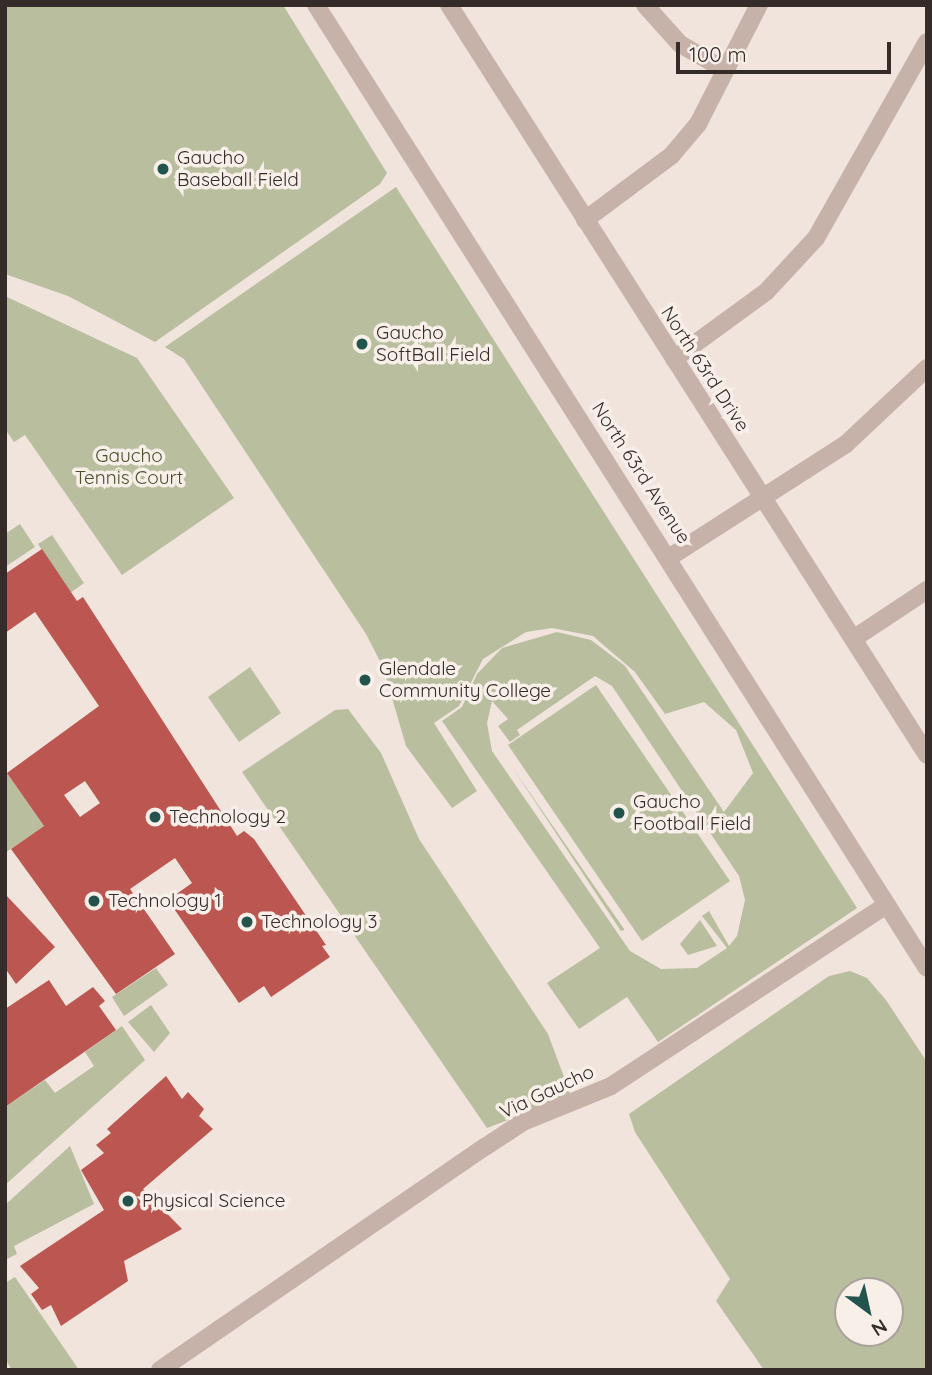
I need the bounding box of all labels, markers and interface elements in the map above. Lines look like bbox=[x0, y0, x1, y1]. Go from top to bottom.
scale bar bbox=[680, 28, 895, 72]
text: 100 m bbox=[689, 41, 747, 67]
place label: Gaucho Baseball Field bbox=[177, 147, 299, 191]
marker: Gaucho Baseball Field bbox=[155, 161, 171, 177]
street label: North 63rd Drive bbox=[656, 302, 754, 436]
place label: Gaucho SoftBall Field bbox=[376, 322, 491, 366]
marker: Gaucho SoftBall Field bbox=[354, 336, 370, 352]
street label: North 63rd Avenue bbox=[587, 398, 695, 548]
park label: Gaucho Tennis Court bbox=[75, 445, 183, 489]
place label: Glendale Community College bbox=[379, 658, 551, 702]
marker: Glendale Community College bbox=[357, 672, 373, 688]
place label: Gaucho Football Field bbox=[633, 791, 751, 835]
marker: Gaucho Football Field bbox=[611, 805, 627, 821]
place label: Technology 2 bbox=[169, 806, 286, 828]
marker: Technology 2 bbox=[147, 809, 163, 825]
place label: Technology 1 bbox=[108, 890, 222, 912]
marker: Technology 1 bbox=[86, 893, 102, 909]
place label: Technology 3 bbox=[261, 911, 377, 933]
marker: Technology 3 bbox=[239, 914, 255, 930]
street label: Via Gaucho bbox=[496, 1060, 598, 1124]
place label: Physical Science bbox=[142, 1190, 285, 1212]
marker: Physical Science bbox=[120, 1193, 136, 1209]
north arrow bbox=[834, 1277, 904, 1347]
text: N bbox=[867, 1314, 892, 1342]

